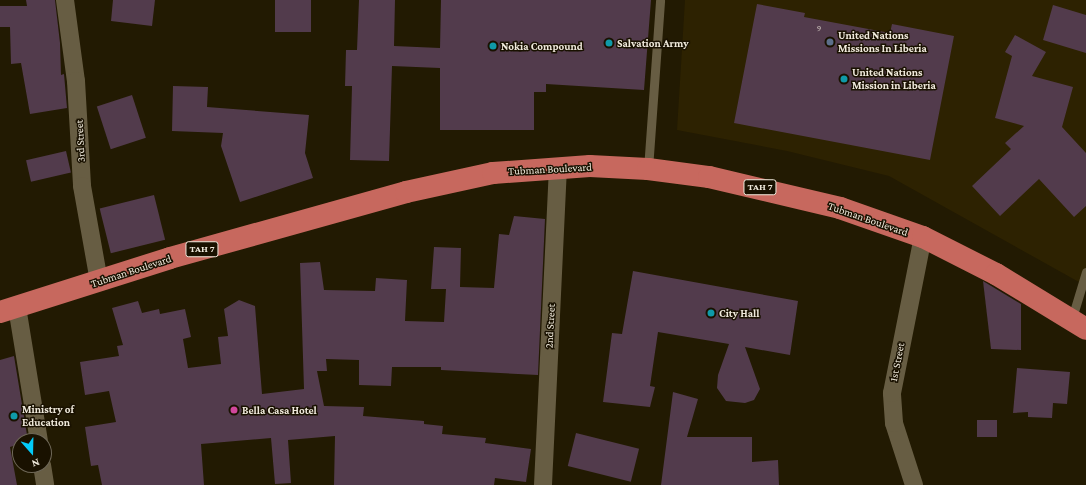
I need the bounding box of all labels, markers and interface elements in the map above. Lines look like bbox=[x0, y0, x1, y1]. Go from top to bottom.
house number: 9 bbox=[817, 23, 821, 33]
place label: United Nations Missions In Liberia bbox=[838, 29, 927, 55]
place label: Salvation Army bbox=[617, 36, 688, 50]
marker: United Nations Missions In Liberia bbox=[825, 37, 835, 47]
marker: Salvation Army bbox=[604, 38, 614, 48]
place label: Nokia Compound bbox=[501, 39, 583, 53]
marker: Nokia Compound bbox=[488, 41, 498, 51]
place label: United Nations Mission in Liberia bbox=[852, 66, 936, 92]
marker: United Nations Mission in Liberia bbox=[839, 74, 849, 84]
street label: 3rd Street bbox=[72, 119, 88, 163]
street label: Tubman Boulevard bbox=[508, 160, 592, 178]
road number: TAH 7 bbox=[743, 179, 777, 195]
street label: Tubman Boulevard bbox=[826, 199, 910, 239]
road number: TAH 7 bbox=[185, 241, 219, 257]
street label: Tubman Boulevard bbox=[89, 252, 173, 290]
street label: 2nd Street bbox=[542, 303, 558, 349]
place label: City Hall bbox=[719, 306, 759, 320]
marker: City Hall bbox=[706, 308, 716, 318]
street label: 1st Street bbox=[887, 341, 907, 383]
place label: Ministry of Education bbox=[22, 403, 74, 429]
place label: Bella Casa Hotel bbox=[242, 403, 317, 417]
marker: Bella Casa Hotel bbox=[229, 405, 239, 415]
marker: Ministry of Education bbox=[9, 411, 19, 421]
north arrow bbox=[12, 433, 52, 473]
text: N bbox=[30, 456, 41, 470]

